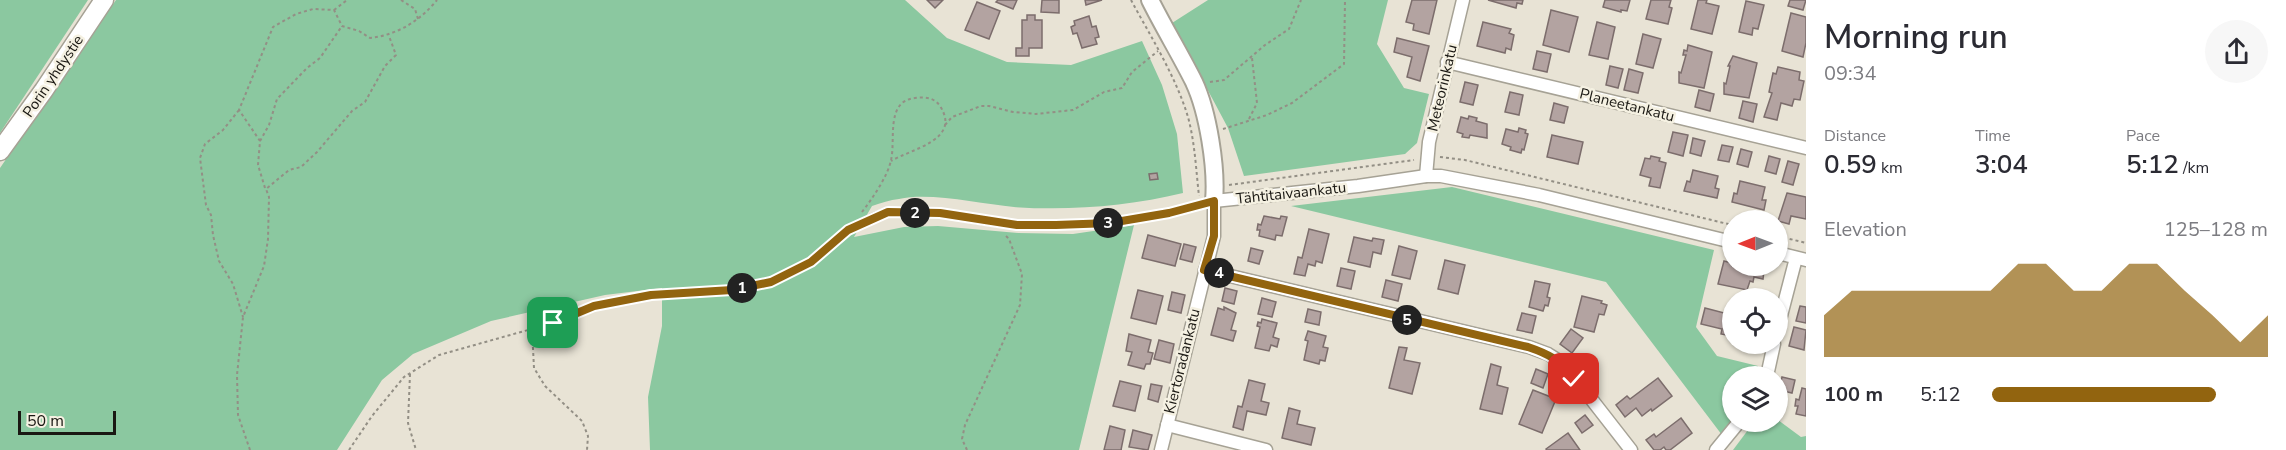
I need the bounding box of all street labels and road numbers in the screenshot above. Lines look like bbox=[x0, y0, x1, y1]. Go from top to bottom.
street label: Porin yhdystie bbox=[18, 31, 88, 121]
street label: Meteorinkatu bbox=[1422, 43, 1462, 133]
street label: Planeetankatu bbox=[1577, 84, 1677, 126]
street label: Tähtitaivaankatu bbox=[1235, 177, 1347, 209]
street label: Kiertoradankatu bbox=[1159, 306, 1205, 416]

